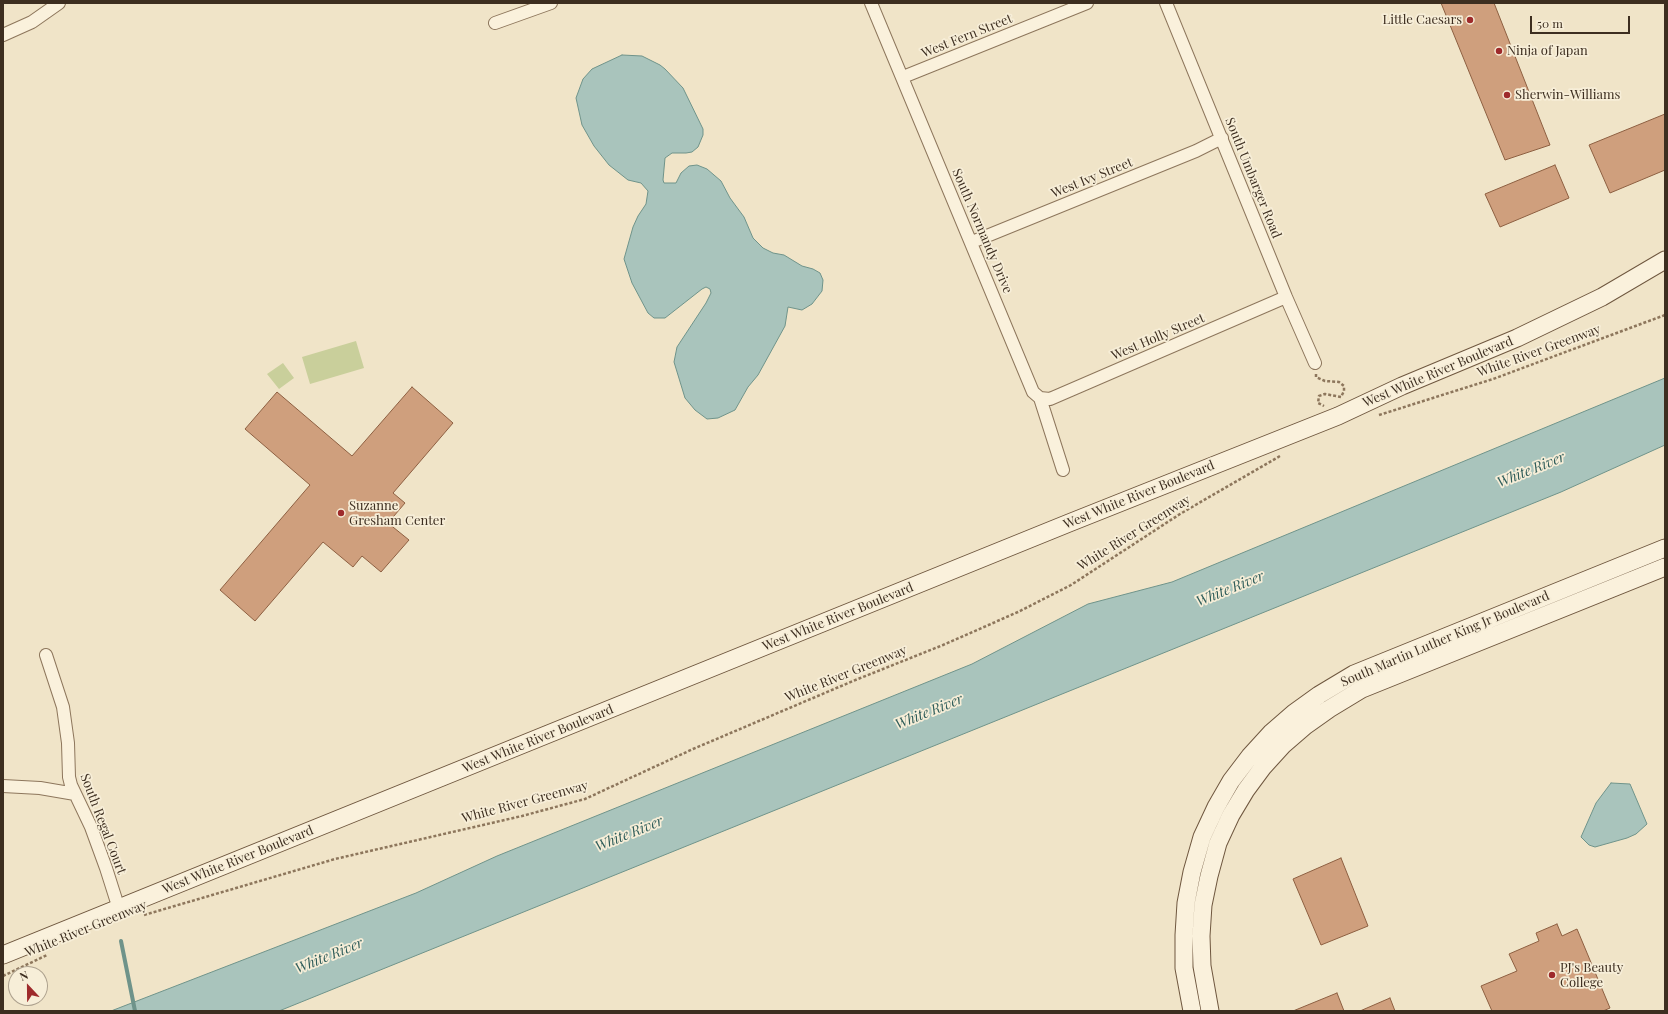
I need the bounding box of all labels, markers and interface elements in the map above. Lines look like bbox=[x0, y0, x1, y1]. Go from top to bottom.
scale bar bbox=[1532, 8, 1632, 34]
street label: West Fern Street bbox=[919, 11, 1015, 61]
place label: Little Caesars bbox=[1383, 12, 1462, 28]
marker: Little Caesars bbox=[1465, 15, 1475, 25]
text: 50 m bbox=[1537, 15, 1563, 31]
place label: Ninja of Japan bbox=[1507, 43, 1588, 59]
marker: Ninja of Japan bbox=[1494, 46, 1504, 56]
place label: Sherwin-Williams bbox=[1515, 87, 1620, 103]
marker: Sherwin-Williams bbox=[1502, 90, 1512, 100]
street label: South Umbarger Road bbox=[1222, 115, 1284, 241]
street label: West Ivy Street bbox=[1049, 155, 1135, 201]
street label: South Normandy Drive bbox=[949, 166, 1015, 296]
street label: West Holly Street bbox=[1109, 310, 1207, 364]
street label: White River Greenway bbox=[1475, 321, 1603, 381]
street label: West White River Boulevard bbox=[1361, 333, 1515, 411]
water label: White River bbox=[1495, 449, 1567, 491]
street label: West White River Boulevard bbox=[1061, 458, 1217, 532]
street label: White River Greenway bbox=[1075, 492, 1193, 574]
place label: Suzanne Gresham Center bbox=[349, 498, 445, 529]
marker: Suzanne Gresham Center bbox=[336, 508, 346, 518]
water label: White River bbox=[1194, 568, 1266, 610]
street label: West White River Boulevard bbox=[760, 580, 916, 654]
street label: South Martin Luther King Jr Boulevard bbox=[1338, 588, 1552, 690]
street label: White River Greenway bbox=[783, 642, 909, 706]
water label: White River bbox=[893, 691, 965, 733]
street label: West White River Boulevard bbox=[460, 702, 616, 776]
street label: South Regal Court bbox=[77, 772, 129, 876]
street label: White River Greenway bbox=[460, 778, 590, 826]
water label: White River bbox=[593, 813, 665, 855]
street label: West White River Boulevard bbox=[160, 823, 316, 897]
street label: White River Greenway bbox=[23, 897, 149, 961]
water label: White River bbox=[293, 935, 365, 977]
place label: PJ's Beauty College bbox=[1560, 960, 1623, 991]
north arrow bbox=[8, 966, 48, 1006]
text: N bbox=[17, 967, 30, 984]
marker: PJ's Beauty College bbox=[1547, 970, 1557, 980]

